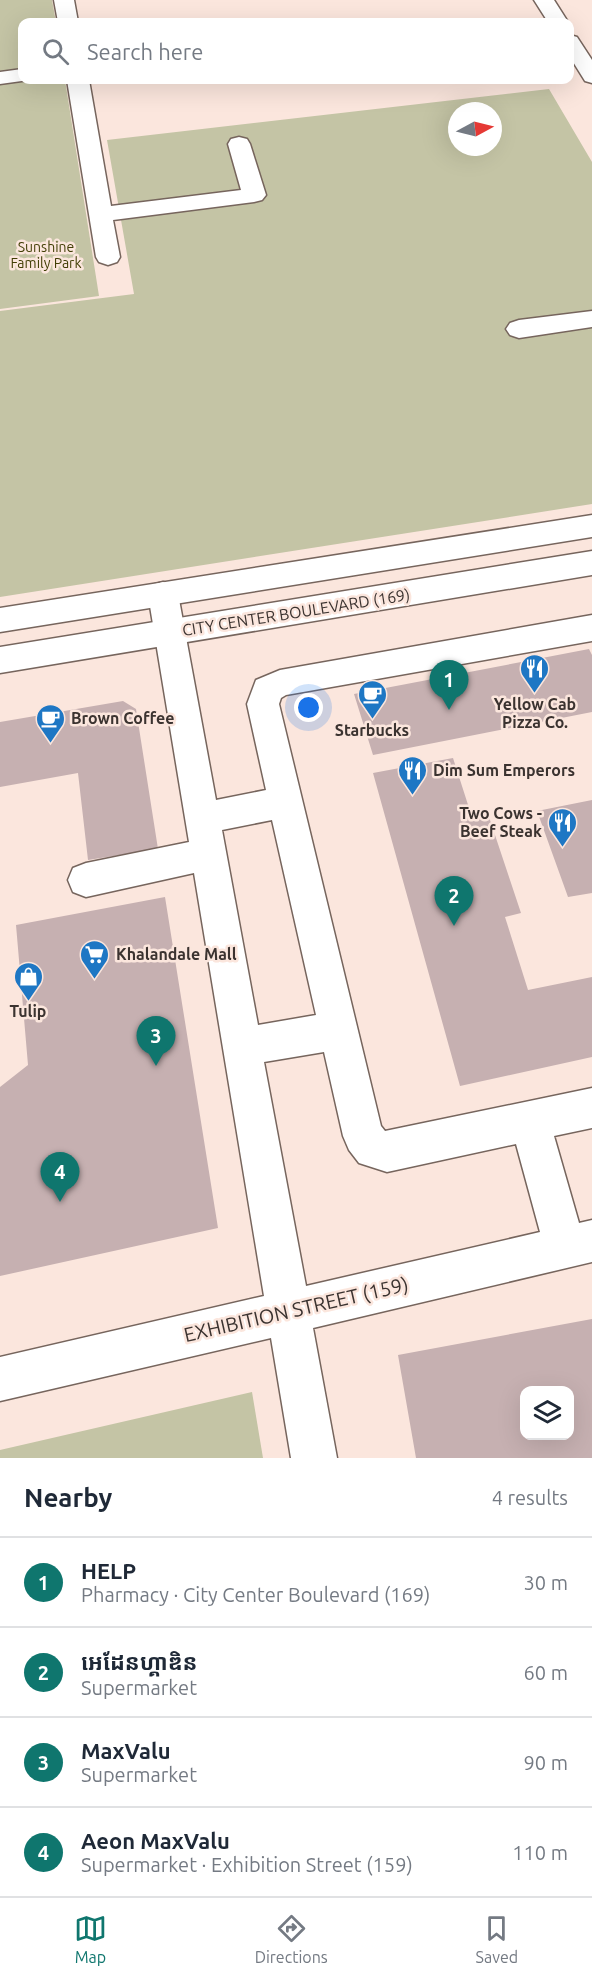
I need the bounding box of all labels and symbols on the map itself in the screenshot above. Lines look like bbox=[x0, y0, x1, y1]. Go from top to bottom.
north arrow bbox=[448, 102, 502, 156]
park label: Sunshine Family Park bbox=[11, 239, 81, 271]
street label: CITY CENTER BOULEVARD (169) bbox=[181, 585, 411, 640]
restaurant icon: Yellow Cab Pizza Co. bbox=[519, 652, 551, 694]
pin: 1 bbox=[430, 660, 468, 710]
cafe icon: Starbucks bbox=[356, 678, 388, 720]
your location bbox=[294, 693, 323, 722]
place label: Yellow Cab Pizza Co. bbox=[494, 695, 576, 731]
cafe icon: Brown Coffee bbox=[34, 702, 66, 744]
place label: Brown Coffee bbox=[71, 709, 174, 727]
place label: Starbucks bbox=[335, 721, 409, 739]
restaurant icon: Dim Sum Emperors bbox=[396, 754, 428, 796]
place label: Dim Sum Emperors bbox=[433, 761, 575, 779]
place label: Two Cows - Beef Steak bbox=[459, 804, 542, 840]
restaurant icon: Two Cows - Beef Steak bbox=[547, 806, 579, 848]
pin: 2 bbox=[434, 876, 474, 926]
supermarket icon: Khalandale Mall bbox=[79, 938, 111, 980]
place label: Khalandale Mall bbox=[116, 945, 237, 963]
shop icon: Tulip bbox=[12, 960, 44, 1002]
place label: Tulip bbox=[10, 1002, 46, 1020]
pin: 3 bbox=[136, 1016, 176, 1066]
pin: 4 bbox=[40, 1152, 80, 1202]
street label: EXHIBITION STREET (159) bbox=[182, 1272, 410, 1346]

